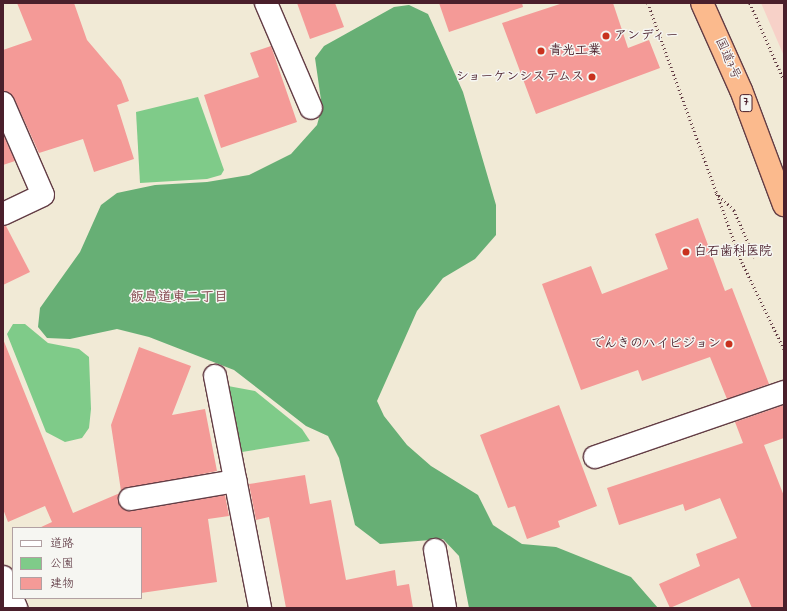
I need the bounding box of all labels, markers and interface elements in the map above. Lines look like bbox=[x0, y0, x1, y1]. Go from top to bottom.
place label: アンディー bbox=[614, 28, 679, 44]
marker: アンディー bbox=[601, 31, 611, 41]
street label: 国道7号 bbox=[711, 36, 743, 82]
place label: 青光工業 bbox=[549, 43, 601, 59]
marker: 青光工業 bbox=[536, 46, 546, 56]
place label: ショーケンシステムス bbox=[455, 69, 584, 85]
marker: ショーケンシステムス bbox=[587, 72, 597, 82]
road number: 7 bbox=[739, 93, 753, 113]
place label: 白石歯科医院 bbox=[694, 244, 772, 260]
marker: 白石歯科医院 bbox=[681, 247, 691, 257]
district label: 飯島道東二丁目 bbox=[130, 290, 228, 306]
place label: でんきのハイビジョン bbox=[591, 336, 721, 352]
marker: でんきのハイビジョン bbox=[724, 339, 734, 349]
legend bbox=[12, 527, 142, 599]
text: 道路 bbox=[50, 535, 74, 553]
text: 公園 bbox=[50, 555, 74, 573]
text: 建物 bbox=[50, 575, 74, 593]

